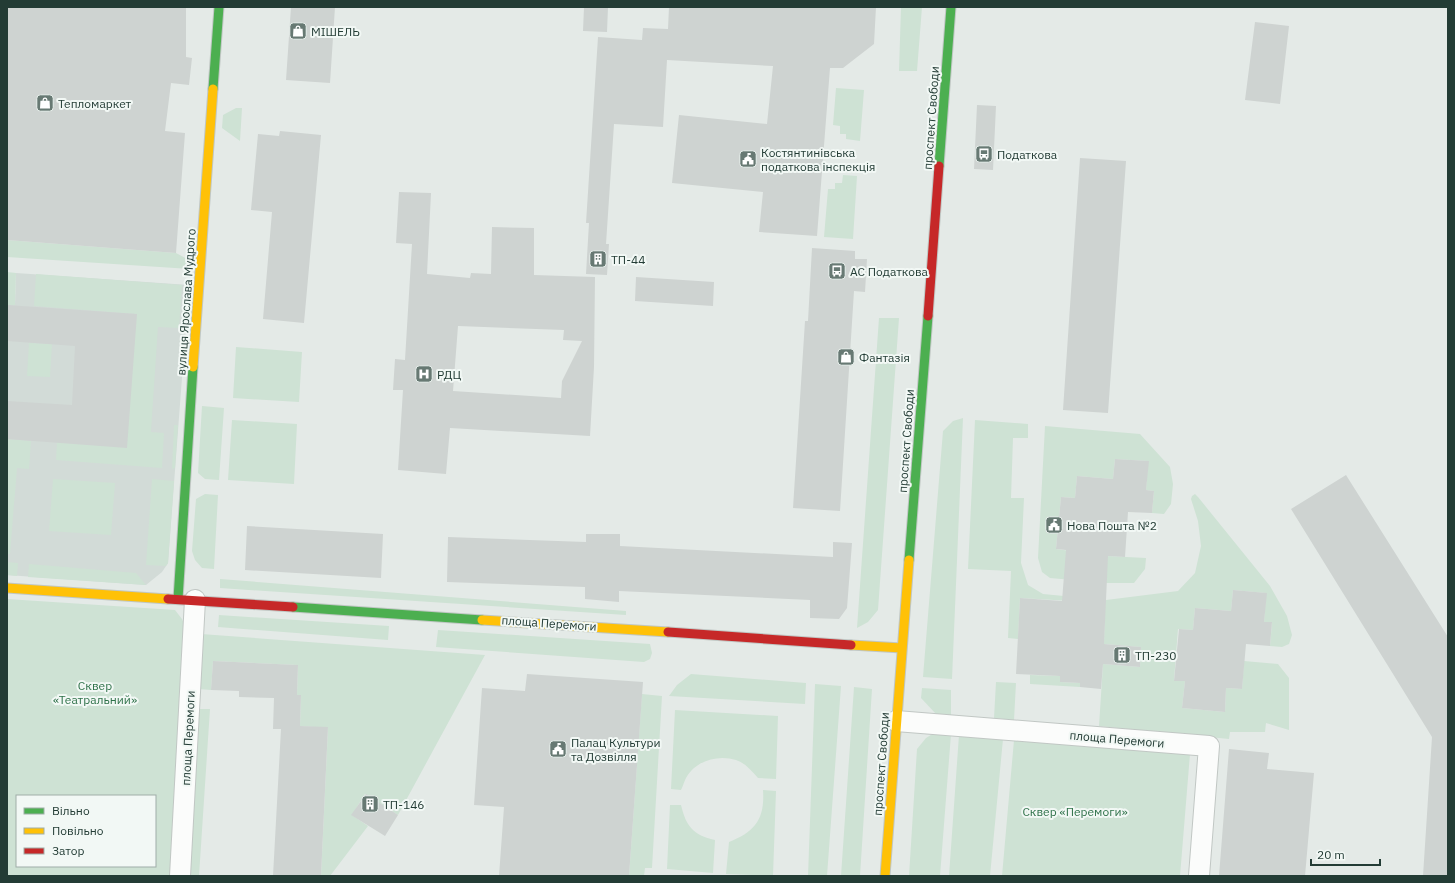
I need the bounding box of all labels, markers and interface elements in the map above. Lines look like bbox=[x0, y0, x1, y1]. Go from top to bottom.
shop icon: МІШЕЛЬ bbox=[288, 21, 308, 41]
place label: МІШЕЛЬ bbox=[311, 24, 360, 39]
street label: проспект Свободи bbox=[920, 66, 942, 170]
shop icon: Тепломаркет bbox=[35, 93, 55, 113]
place label: Тепломаркет bbox=[58, 96, 132, 111]
bus stop icon: Податкова bbox=[974, 144, 994, 164]
place label: Костянтинівська податкова інспекція bbox=[761, 145, 875, 174]
place label: Податкова bbox=[997, 147, 1058, 162]
public building icon: Костянтинівська податкова інспекція bbox=[738, 149, 758, 169]
street label: вулиця Ярослава Мудрого bbox=[173, 228, 199, 376]
building icon: ТП-44 bbox=[588, 249, 608, 269]
place label: ТП-44 bbox=[611, 252, 645, 267]
bus stop icon: АС Податкова bbox=[827, 261, 847, 281]
place label: АС Податкова bbox=[850, 264, 929, 279]
shop icon: Фантазія bbox=[836, 347, 856, 367]
place label: Фантазія bbox=[859, 350, 910, 365]
hospital icon: РДЦ bbox=[414, 364, 434, 384]
place label: РДЦ bbox=[437, 367, 461, 382]
street label: проспект Свободи bbox=[895, 389, 917, 493]
public building icon: Нова Пошта №2 bbox=[1044, 515, 1064, 535]
place label: Нова Пошта №2 bbox=[1067, 518, 1157, 533]
street label: площа Перемоги bbox=[501, 612, 597, 634]
building icon: ТП-230 bbox=[1112, 645, 1132, 665]
place label: ТП-230 bbox=[1135, 648, 1177, 663]
park label: Сквер «Театральний» bbox=[53, 678, 137, 707]
street label: площа Перемоги bbox=[178, 690, 198, 786]
street label: проспект Свободи bbox=[870, 712, 892, 816]
street label: площа Перемоги bbox=[1069, 727, 1165, 751]
place label: Палац Культури та Дозвілля bbox=[571, 735, 661, 764]
public building icon: Палац Культури та Дозвілля bbox=[548, 739, 568, 759]
building icon: ТП-146 bbox=[360, 794, 380, 814]
legend bbox=[16, 795, 156, 867]
place label: ТП-146 bbox=[383, 797, 425, 812]
text: Вільно bbox=[52, 803, 90, 818]
park label: Сквер «Перемоги» bbox=[1022, 804, 1128, 819]
text: Повільно bbox=[52, 823, 104, 838]
scale bar bbox=[1311, 841, 1380, 867]
text: Затор bbox=[52, 843, 85, 858]
text: 20 m bbox=[1317, 847, 1345, 862]

